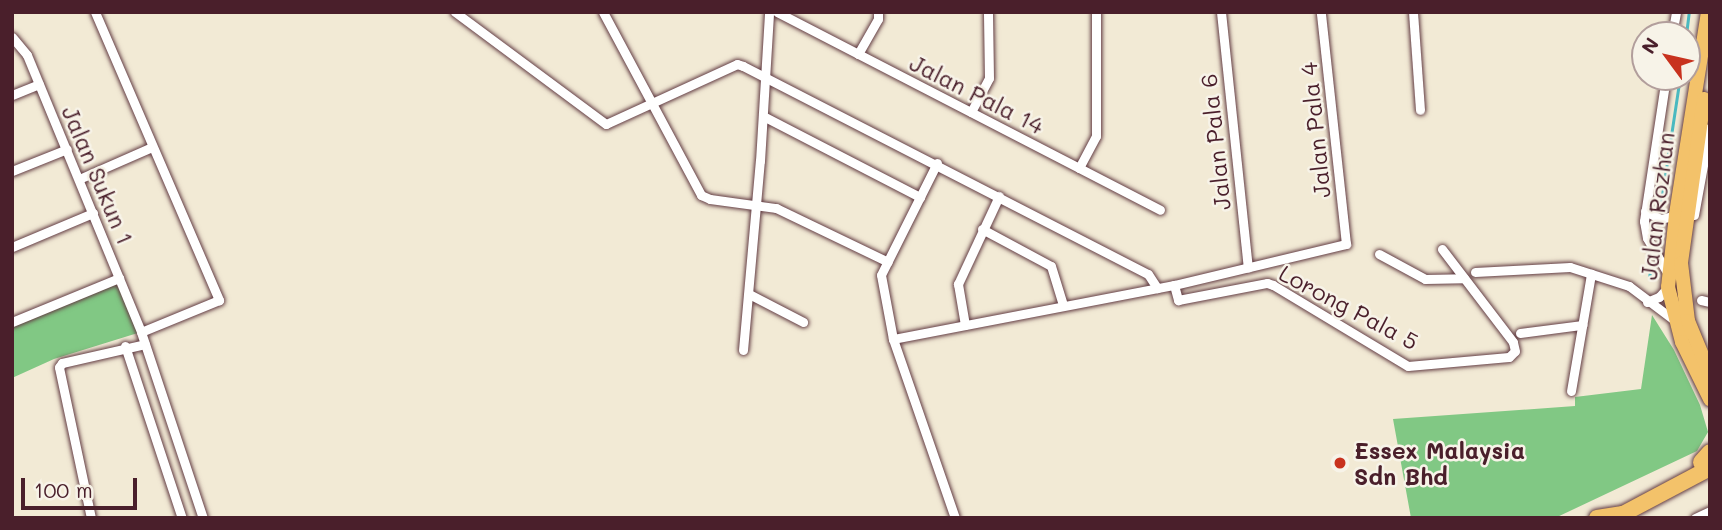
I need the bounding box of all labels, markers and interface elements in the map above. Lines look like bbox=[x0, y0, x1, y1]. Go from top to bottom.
north arrow bbox=[1631, 21, 1701, 91]
text: N bbox=[1635, 33, 1664, 58]
street label: Jalan Pala 14 bbox=[905, 48, 1049, 140]
street label: Jalan Pala 4 bbox=[1294, 61, 1336, 199]
street label: Jalan Pala 6 bbox=[1194, 72, 1236, 212]
street label: Jalan Sukun 1 bbox=[56, 102, 140, 248]
street label: Jalan Rozhan bbox=[1634, 131, 1680, 281]
street label: Lorong Pala 5 bbox=[1275, 259, 1423, 355]
place label: Essex Malaysia Sdn Bhd bbox=[1354, 436, 1525, 490]
marker: Essex Malaysia Sdn Bhd bbox=[1332, 455, 1348, 471]
scale bar bbox=[24, 463, 140, 507]
text: 100 m bbox=[34, 476, 93, 503]

